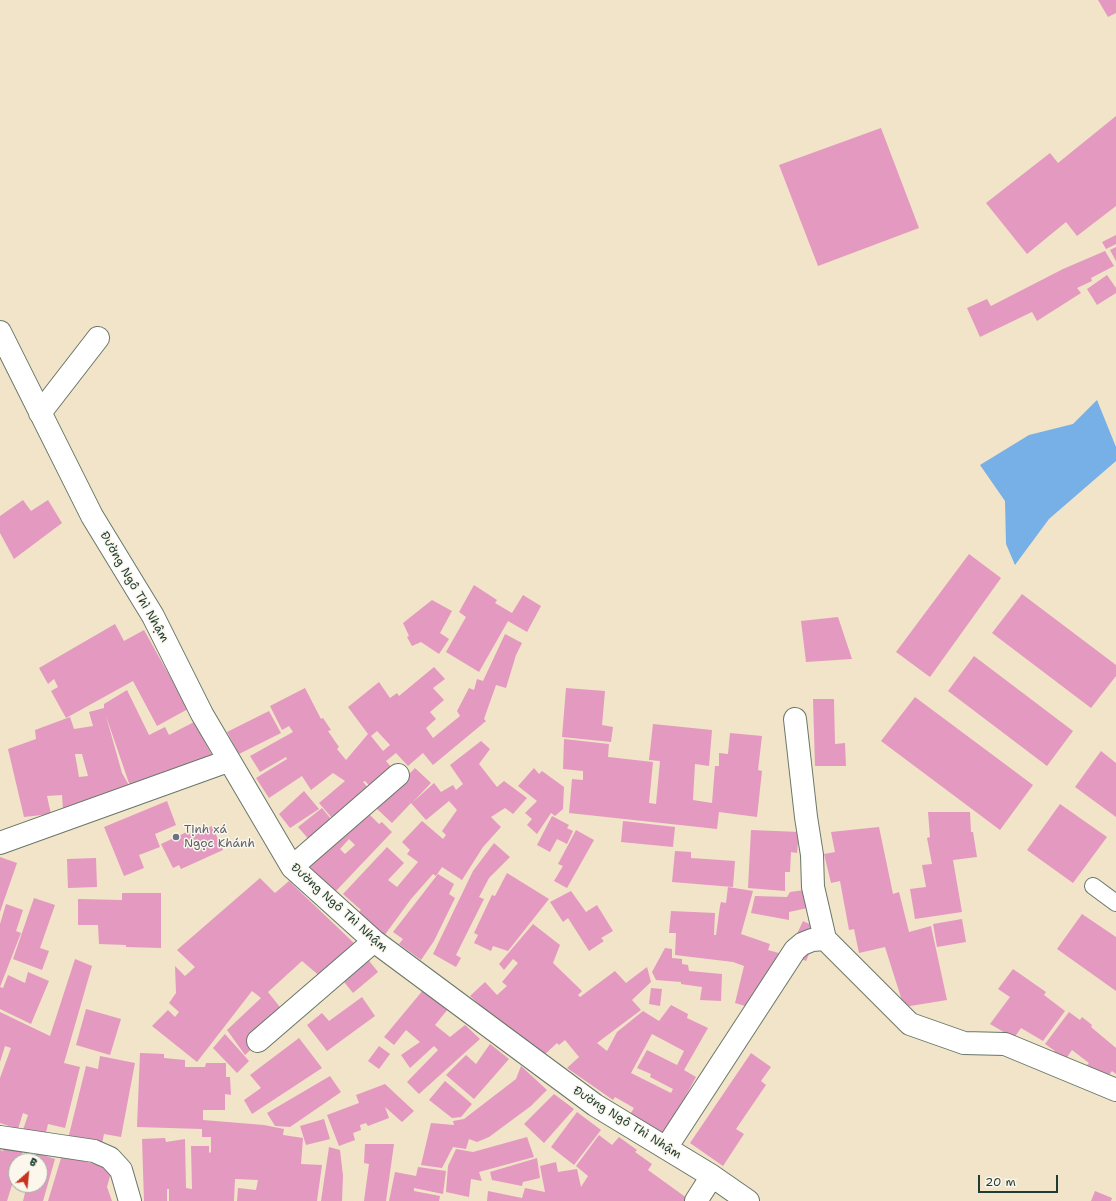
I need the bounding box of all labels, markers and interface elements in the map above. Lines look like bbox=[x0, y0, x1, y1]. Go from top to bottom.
street label: Đường Ngô Thì Nhậm bbox=[96, 529, 172, 645]
place label: Tịnh xá Ngọc Khánh bbox=[184, 823, 255, 851]
marker: Tịnh xá Ngọc Khánh bbox=[171, 832, 181, 842]
street label: Đường Ngô Thì Nhậm bbox=[288, 861, 390, 955]
street label: Đường Ngô Thì Nhậm bbox=[570, 1084, 684, 1162]
north arrow bbox=[8, 1153, 48, 1193]
text: B bbox=[27, 1155, 40, 1171]
scale bar bbox=[980, 1167, 1060, 1193]
text: 20 m bbox=[985, 1174, 1016, 1190]

